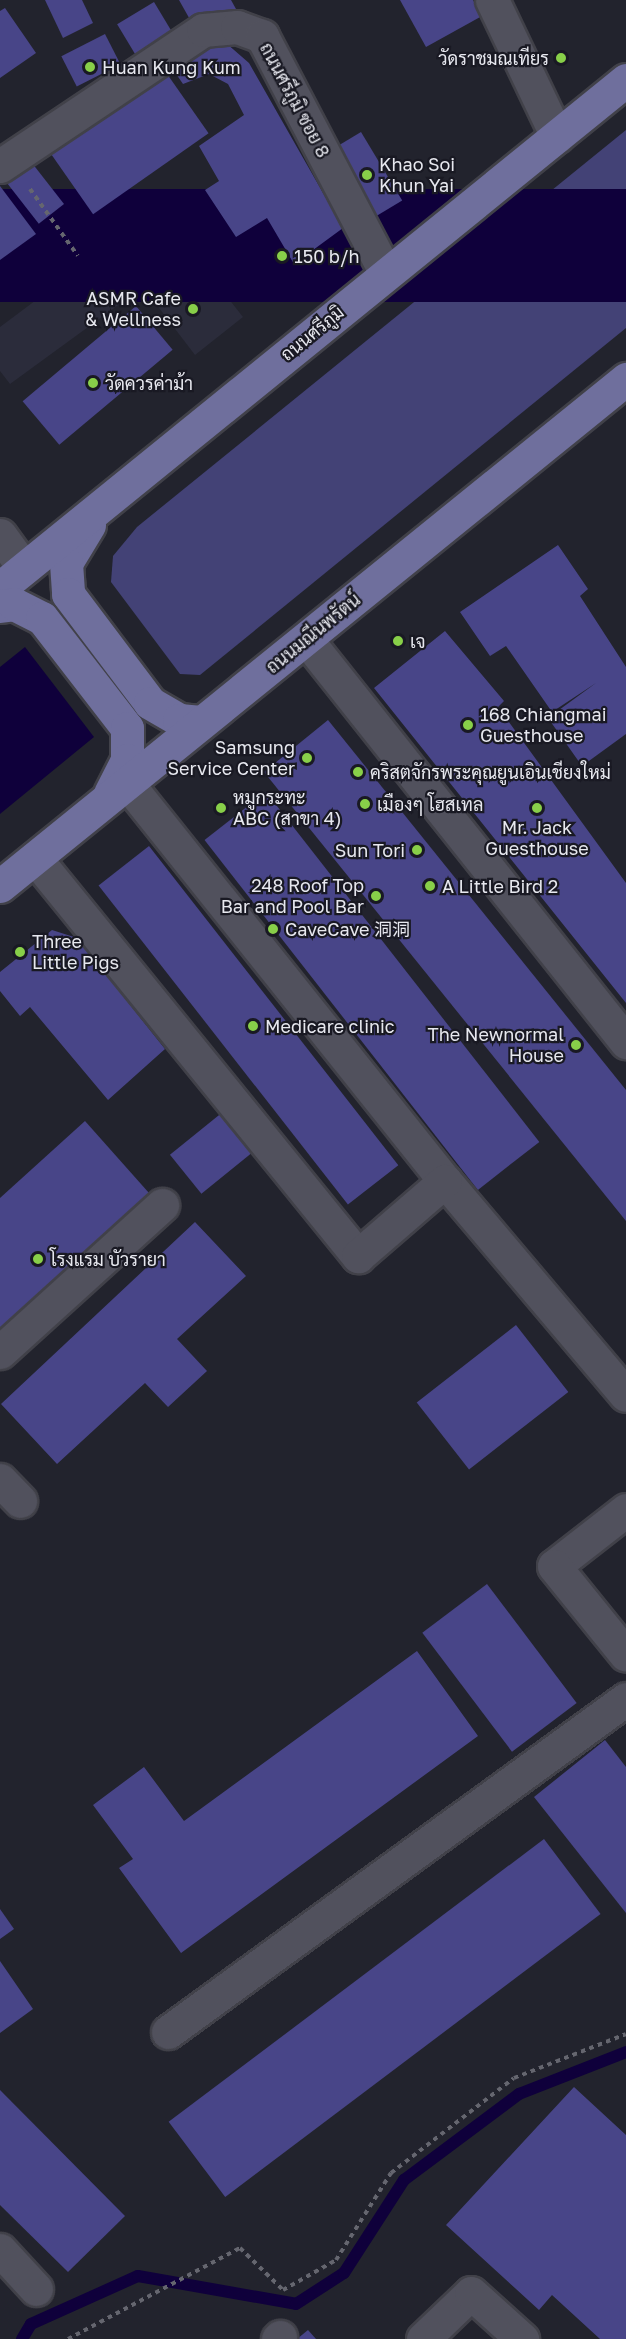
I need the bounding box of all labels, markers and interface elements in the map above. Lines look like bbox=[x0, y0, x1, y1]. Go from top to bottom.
street label: ถนนศรีภูมิ ซอย 8 bbox=[256, 39, 334, 161]
place label: วัดราชมณเทียร bbox=[438, 47, 549, 69]
marker: วัดราชมณเทียร bbox=[554, 51, 568, 65]
place label: Huan Kung Kum bbox=[102, 56, 241, 78]
marker: Huan Kung Kum bbox=[83, 60, 97, 74]
place label: Khao Soi Khun Yai bbox=[379, 154, 455, 196]
marker: Khao Soi Khun Yai bbox=[360, 168, 374, 182]
place label: 150 b/h bbox=[294, 245, 360, 267]
marker: 150 b/h bbox=[275, 249, 289, 263]
place label: ASMR Cafe & Wellness bbox=[85, 288, 181, 330]
street label: ถนนศรีภูมิ bbox=[276, 301, 348, 365]
marker: ASMR Cafe & Wellness bbox=[186, 302, 200, 316]
place label: วัดควรค่าม้า bbox=[105, 372, 193, 394]
marker: วัดควรค่าม้า bbox=[86, 376, 100, 390]
street label: ถนนมณีนพรัตน์ bbox=[262, 588, 364, 678]
place label: เจ bbox=[410, 630, 426, 652]
marker: เจ bbox=[391, 634, 405, 648]
place label: 168 Chiangmai Guesthouse bbox=[480, 704, 606, 746]
marker: 168 Chiangmai Guesthouse bbox=[461, 718, 475, 732]
place label: Samsung Service Center bbox=[168, 737, 295, 780]
marker: Samsung Service Center bbox=[300, 751, 314, 765]
place label: คริสตจักรพระคุณยูนเอินเชียงใหม่ bbox=[370, 761, 611, 783]
marker: คริสตจักรพระคุณยูนเอินเชียงใหม่ bbox=[351, 765, 365, 779]
place label: หมูกระทะ ABC (สาขา 4) bbox=[233, 787, 342, 830]
place label: เมืองๆ โฮสเทล bbox=[377, 793, 483, 815]
marker: เมืองๆ โฮสเทล bbox=[358, 797, 372, 811]
marker: หมูกระทะ ABC (สาขา 4) bbox=[214, 801, 228, 815]
marker: Mr. Jack Guesthouse bbox=[530, 801, 544, 815]
place label: Mr. Jack Guesthouse bbox=[485, 817, 589, 860]
place label: Sun Tori bbox=[335, 839, 405, 861]
marker: Sun Tori bbox=[410, 843, 424, 857]
place label: 248 Roof Top Bar and Pool Bar bbox=[221, 875, 364, 918]
place label: A Little Bird 2 bbox=[442, 875, 558, 897]
marker: A Little Bird 2 bbox=[423, 879, 437, 893]
marker: 248 Roof Top Bar and Pool Bar bbox=[369, 889, 383, 903]
place label: CaveCave 洞洞 bbox=[285, 918, 410, 940]
marker: CaveCave 洞洞 bbox=[266, 922, 280, 936]
place label: Three Little Pigs bbox=[32, 931, 119, 974]
marker: Three Little Pigs bbox=[13, 945, 27, 959]
place label: Medicare clinic bbox=[265, 1015, 395, 1037]
marker: Medicare clinic bbox=[246, 1019, 260, 1033]
place label: The Newnormal House bbox=[428, 1024, 564, 1066]
marker: The Newnormal House bbox=[569, 1038, 583, 1052]
place label: โรงแรม บัวรายา bbox=[50, 1248, 166, 1270]
marker: โรงแรม บัวรายา bbox=[31, 1252, 45, 1266]

